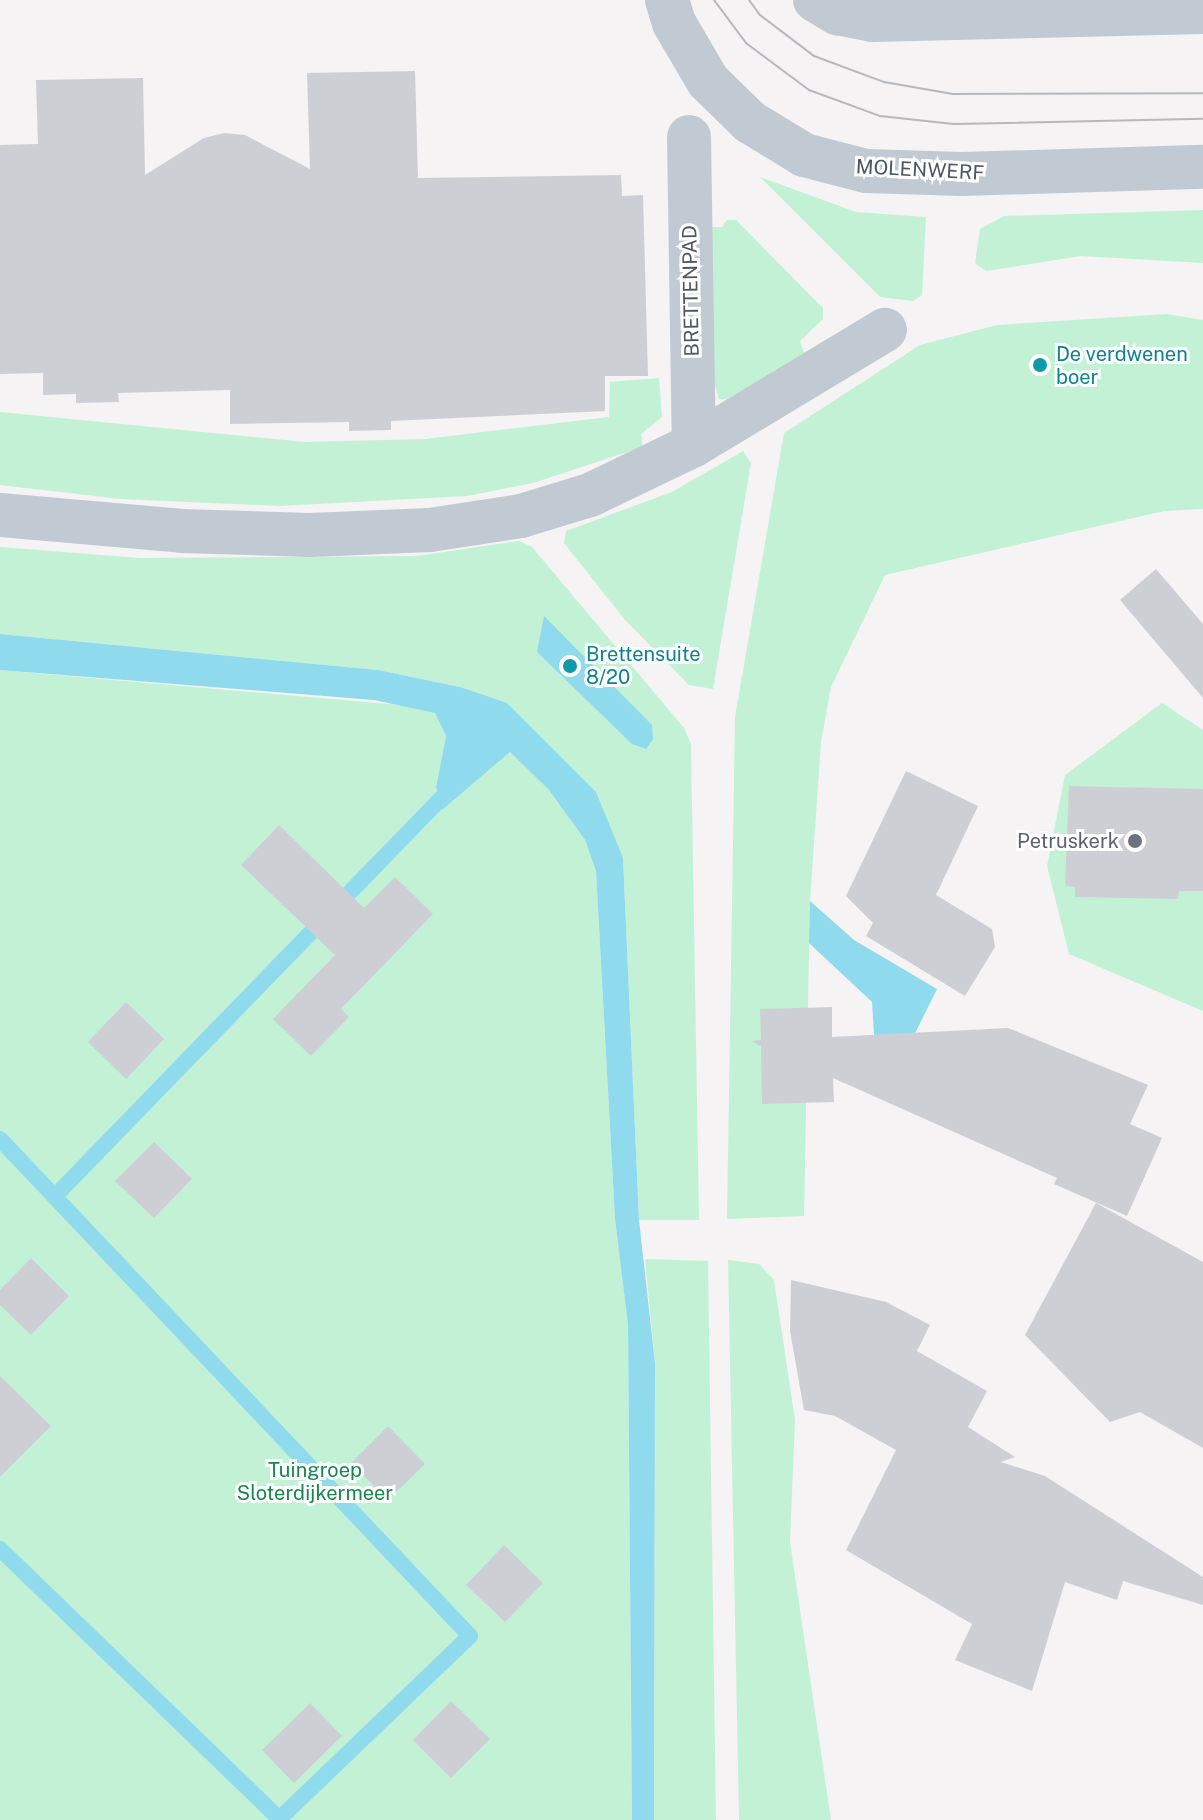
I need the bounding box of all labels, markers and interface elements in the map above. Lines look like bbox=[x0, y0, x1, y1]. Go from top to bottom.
street label: MOLENWERF bbox=[855, 155, 985, 185]
street label: BRETTENPAD bbox=[678, 225, 704, 357]
place label: De verdwenen boer bbox=[1056, 342, 1188, 389]
marker: De verdwenen boer bbox=[1031, 356, 1049, 374]
place label: Brettensuite 8/20 bbox=[586, 642, 701, 689]
marker: Brettensuite 8/20 bbox=[561, 657, 579, 675]
place label: Petruskerk bbox=[1017, 829, 1119, 853]
marker: Petruskerk bbox=[1126, 832, 1144, 850]
park label: Tuingroep Sloterdijkermeer bbox=[237, 1459, 393, 1506]

